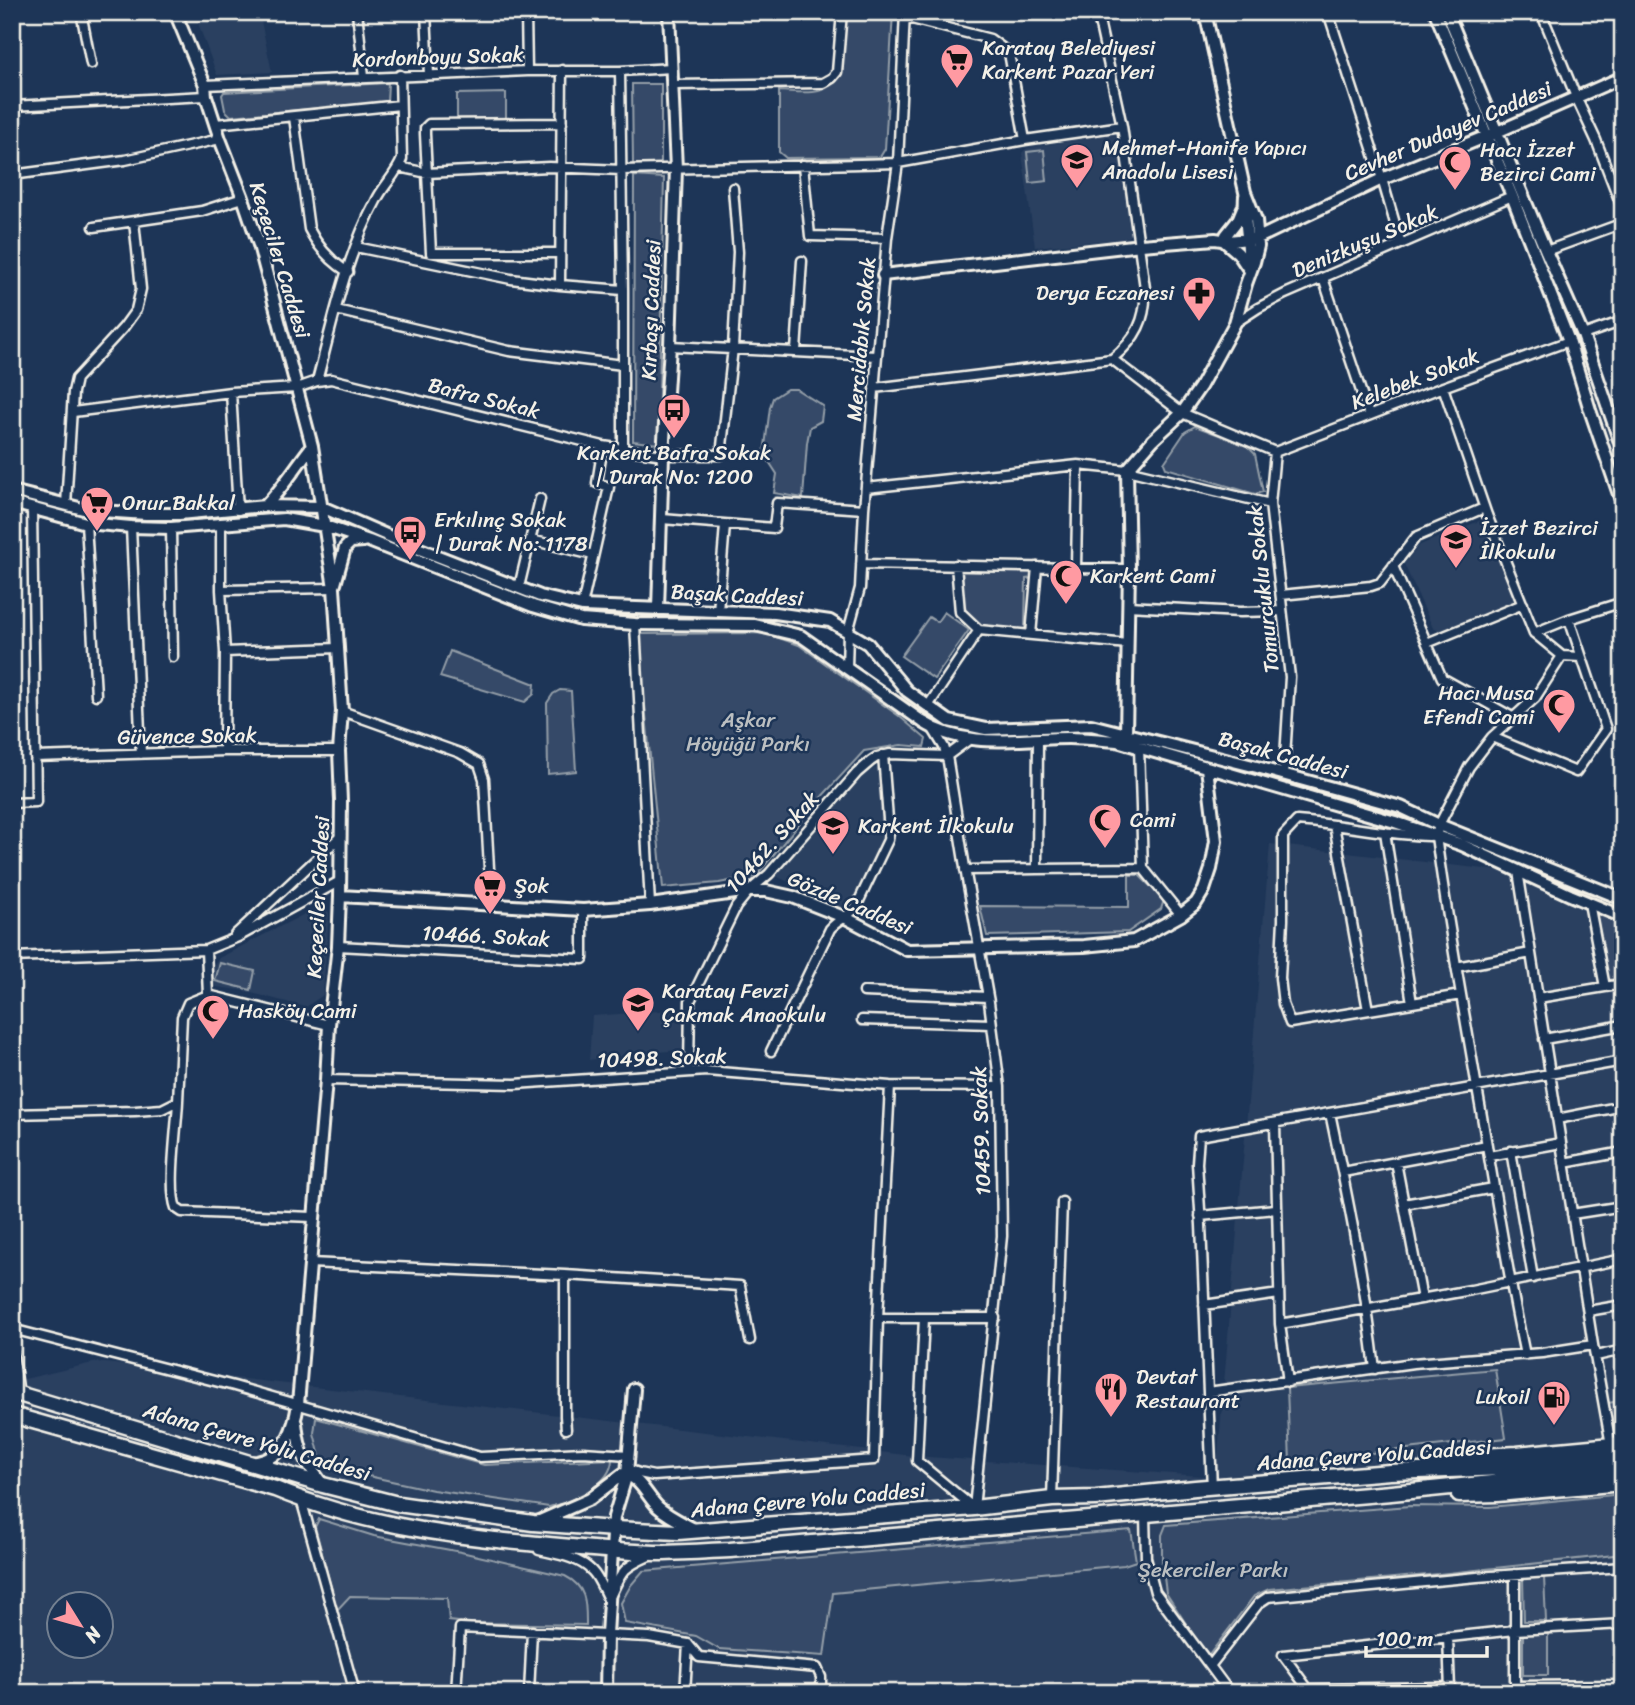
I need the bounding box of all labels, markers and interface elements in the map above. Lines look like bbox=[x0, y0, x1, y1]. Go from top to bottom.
place label: Karatay Belediyesi Karkent Pazar Yeri bbox=[982, 29, 1156, 91]
street label: Kordonboyu Sokak bbox=[352, 35, 525, 79]
supermarket icon: Karatay Belediyesi Karkent Pazar Yeri bbox=[938, 41, 976, 90]
street label: Cevher Dudayev Caddesi bbox=[1338, 70, 1559, 192]
place label: Mehmet-Hanife Yapıcı Anadolu Lisesi bbox=[1101, 129, 1307, 191]
place label: Hacı İzzet Bezirci Cami bbox=[1480, 131, 1597, 193]
school or university icon: Mehmet-Hanife Yapıcı Anadolu Lisesi bbox=[1058, 141, 1096, 190]
mosque icon: Hacı İzzet Bezirci Cami bbox=[1436, 143, 1474, 192]
street label: Keçeciler Caddesi bbox=[238, 177, 322, 344]
street label: Denizkuşu Sokak bbox=[1286, 193, 1444, 289]
street label: Kırbaşı Caddesi bbox=[630, 238, 672, 381]
street label: Mercidabık Sokak bbox=[835, 255, 887, 423]
place label: Derya Eczanesi bbox=[1036, 274, 1175, 312]
pharmacy icon: Derya Eczanesi bbox=[1180, 274, 1218, 323]
street label: Kelebek Sokak bbox=[1345, 337, 1485, 421]
street label: Bafra Sokak bbox=[424, 366, 545, 430]
bus stop icon: Karkent Bafra Sokak | Durak No: 1200 bbox=[655, 391, 693, 440]
place label: Karkent Bafra Sokak | Durak No: 1200 bbox=[577, 434, 771, 496]
supermarket icon: Onur Bakkal bbox=[78, 484, 116, 533]
place label: Onur Bakkal bbox=[122, 484, 236, 522]
place label: Erkılınç Sokak | Durak No: 1178 bbox=[434, 501, 588, 563]
street label: Tomurcuklu Sokak bbox=[1235, 502, 1291, 675]
place label: İzzet Bezirci İlkokulu bbox=[1479, 509, 1599, 571]
bus stop icon: Erkılınç Sokak | Durak No: 1178 bbox=[391, 513, 429, 562]
school or university icon: İzzet Bezirci İlkokulu bbox=[1437, 521, 1475, 570]
mosque icon: Karkent Cami bbox=[1047, 557, 1085, 606]
place label: Karkent Cami bbox=[1090, 557, 1217, 595]
street label: Başak Caddesi bbox=[670, 573, 805, 618]
place label: Hacı Musa Efendi Cami bbox=[1423, 674, 1535, 736]
mosque icon: Hacı Musa Efendi Cami bbox=[1540, 686, 1578, 735]
park label: Aşkar Höyüğü Parkı bbox=[686, 701, 810, 763]
street label: Güvence Sokak bbox=[117, 716, 257, 756]
street label: Başak Caddesi bbox=[1214, 719, 1353, 791]
street label: 10462. Sokak bbox=[715, 782, 829, 902]
mosque icon: Cami bbox=[1086, 801, 1124, 850]
place label: Cami bbox=[1130, 801, 1177, 839]
school or university icon: Karkent İlkokulu bbox=[814, 807, 852, 856]
place label: Karkent İlkokulu bbox=[858, 807, 1014, 845]
street label: Keçeciler Caddesi bbox=[295, 814, 341, 979]
street label: Gözde Caddesi bbox=[782, 860, 919, 947]
supermarket icon: Şok bbox=[471, 867, 509, 916]
place label: Şok bbox=[514, 867, 550, 905]
street label: 10466. Sokak bbox=[421, 914, 551, 958]
place label: Karatay Fevzi Çakmak Anaokulu bbox=[662, 972, 826, 1034]
school or university icon: Karatay Fevzi Çakmak Anaokulu bbox=[619, 984, 657, 1033]
mosque icon: Hasköy Cami bbox=[194, 992, 232, 1041]
place label: Hasköy Cami bbox=[238, 992, 358, 1030]
street label: 10498. Sokak bbox=[597, 1037, 727, 1079]
street label: 10459. Sokak bbox=[960, 1066, 1002, 1196]
place label: Devtat Restaurant bbox=[1136, 1358, 1240, 1420]
restaurant icon: Devtat Restaurant bbox=[1092, 1370, 1130, 1419]
place label: Lukoil bbox=[1475, 1378, 1531, 1416]
fuel station icon: Lukoil bbox=[1535, 1378, 1573, 1427]
street label: Adana Çevre Yolu Caddesi bbox=[138, 1391, 376, 1493]
street label: Adana Çevre Yolu Caddesi bbox=[1254, 1428, 1494, 1482]
street label: Adana Çevre Yolu Caddesi bbox=[688, 1471, 928, 1529]
park label: Şekerciler Parkı bbox=[1138, 1551, 1288, 1589]
north arrow bbox=[46, 1590, 116, 1660]
scale bar bbox=[1366, 1614, 1486, 1658]
text: N bbox=[76, 1619, 111, 1651]
text: 100 m bbox=[1376, 1620, 1433, 1658]

